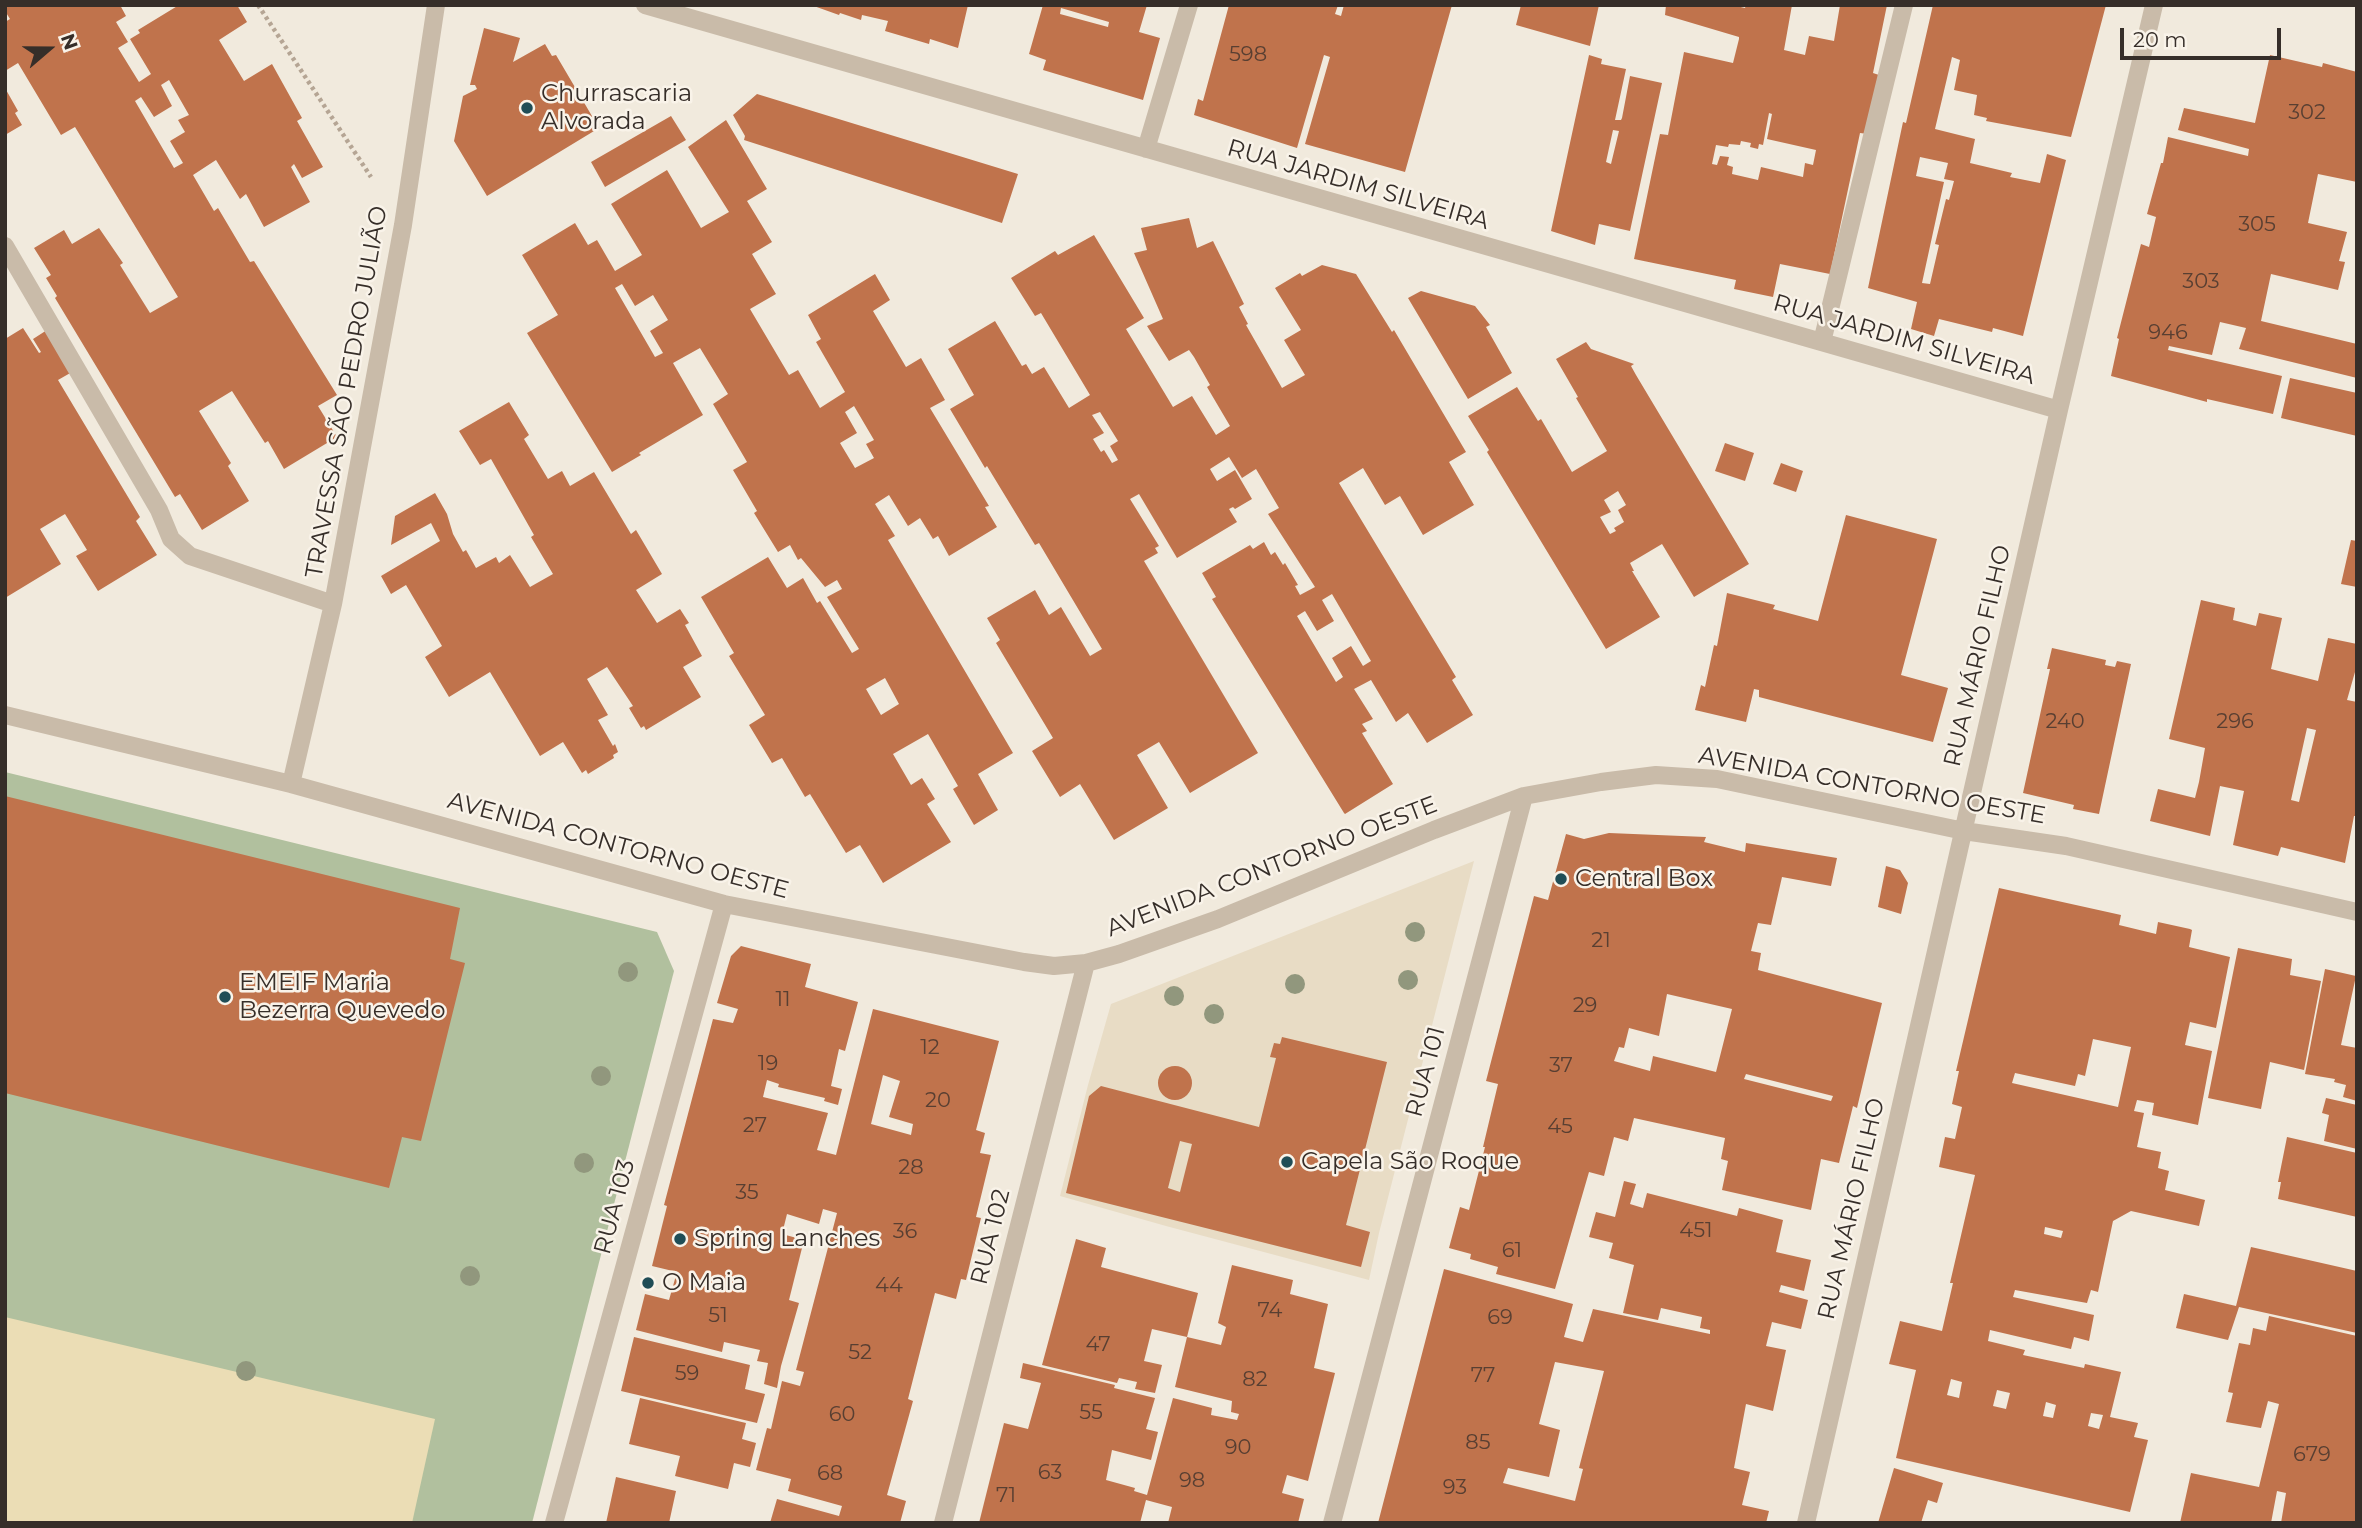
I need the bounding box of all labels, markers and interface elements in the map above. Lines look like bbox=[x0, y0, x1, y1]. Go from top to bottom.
north arrow bbox=[14, 14, 84, 84]
scale bar bbox=[2124, 14, 2285, 58]
text: 20 m bbox=[2133, 27, 2187, 52]
text: N bbox=[56, 30, 83, 53]
house number: 598 bbox=[1229, 42, 1267, 68]
place label: Churrascaria Alvorada bbox=[541, 80, 692, 136]
marker: Churrascaria Alvorada bbox=[519, 100, 535, 116]
house number: 302 bbox=[2288, 100, 2326, 126]
street label: RUA JARDIM SILVEIRA bbox=[1224, 134, 1492, 236]
street label: TRAVESSA SÃO PEDRO JULIÃO bbox=[300, 204, 394, 580]
house number: 305 bbox=[2238, 212, 2276, 238]
house number: 303 bbox=[2182, 269, 2220, 295]
street label: RUA JARDIM SILVEIRA bbox=[1770, 289, 2038, 391]
house number: 946 bbox=[2148, 320, 2188, 346]
street label: RUA MÁRIO FILHO bbox=[1938, 542, 2018, 770]
house number: 240 bbox=[2045, 709, 2085, 735]
house number: 296 bbox=[2216, 709, 2254, 735]
street label: AVENIDA CONTORNO OESTE bbox=[1696, 741, 2048, 831]
street label: AVENIDA CONTORNO OESTE bbox=[444, 787, 792, 905]
street label: AVENIDA CONTORNO OESTE bbox=[1103, 790, 1441, 944]
place label: Central Box bbox=[1575, 865, 1713, 893]
marker: Central Box bbox=[1553, 871, 1569, 887]
house number: 21 bbox=[1591, 928, 1611, 954]
place label: EMEIF Maria Bezerra Quevedo bbox=[239, 969, 446, 1025]
house number: 11 bbox=[775, 987, 791, 1013]
marker: EMEIF Maria Bezerra Quevedo bbox=[217, 989, 233, 1005]
house number: 29 bbox=[1573, 993, 1597, 1019]
street label: RUA 101 bbox=[1400, 1023, 1452, 1121]
house number: 12 bbox=[920, 1035, 940, 1061]
house number: 19 bbox=[758, 1051, 778, 1077]
house number: 37 bbox=[1549, 1053, 1573, 1079]
house number: 20 bbox=[925, 1088, 951, 1114]
street label: RUA MÁRIO FILHO bbox=[1812, 1095, 1892, 1323]
house number: 27 bbox=[743, 1113, 767, 1139]
house number: 45 bbox=[1547, 1114, 1573, 1140]
place label: Capela São Roque bbox=[1301, 1148, 1519, 1176]
marker: Capela São Roque bbox=[1279, 1154, 1295, 1170]
house number: 28 bbox=[898, 1155, 924, 1181]
street label: RUA 103 bbox=[588, 1156, 642, 1258]
house number: 35 bbox=[735, 1180, 759, 1206]
street label: RUA 102 bbox=[965, 1186, 1017, 1288]
house number: 451 bbox=[1679, 1218, 1713, 1244]
house number: 36 bbox=[893, 1219, 917, 1245]
place label: Spring Lanches bbox=[694, 1225, 880, 1253]
marker: Spring Lanches bbox=[672, 1231, 688, 1247]
house number: 61 bbox=[1502, 1238, 1522, 1264]
place label: O Maia bbox=[662, 1269, 746, 1297]
house number: 44 bbox=[875, 1273, 903, 1299]
marker: O Maia bbox=[640, 1275, 656, 1291]
house number: 74 bbox=[1258, 1298, 1282, 1324]
house number: 51 bbox=[708, 1303, 728, 1329]
house number: 69 bbox=[1487, 1305, 1513, 1331]
house number: 47 bbox=[1085, 1332, 1111, 1358]
house number: 52 bbox=[848, 1340, 872, 1366]
house number: 59 bbox=[675, 1361, 699, 1387]
house number: 77 bbox=[1471, 1363, 1495, 1389]
house number: 82 bbox=[1242, 1367, 1268, 1393]
house number: 55 bbox=[1079, 1400, 1103, 1426]
house number: 60 bbox=[829, 1402, 855, 1428]
house number: 85 bbox=[1465, 1430, 1491, 1456]
house number: 90 bbox=[1225, 1435, 1251, 1461]
house number: 679 bbox=[2293, 1442, 2331, 1468]
house number: 63 bbox=[1038, 1460, 1062, 1486]
house number: 68 bbox=[817, 1461, 843, 1487]
house number: 98 bbox=[1179, 1468, 1205, 1494]
house number: 93 bbox=[1443, 1475, 1467, 1501]
house number: 71 bbox=[996, 1483, 1016, 1509]

